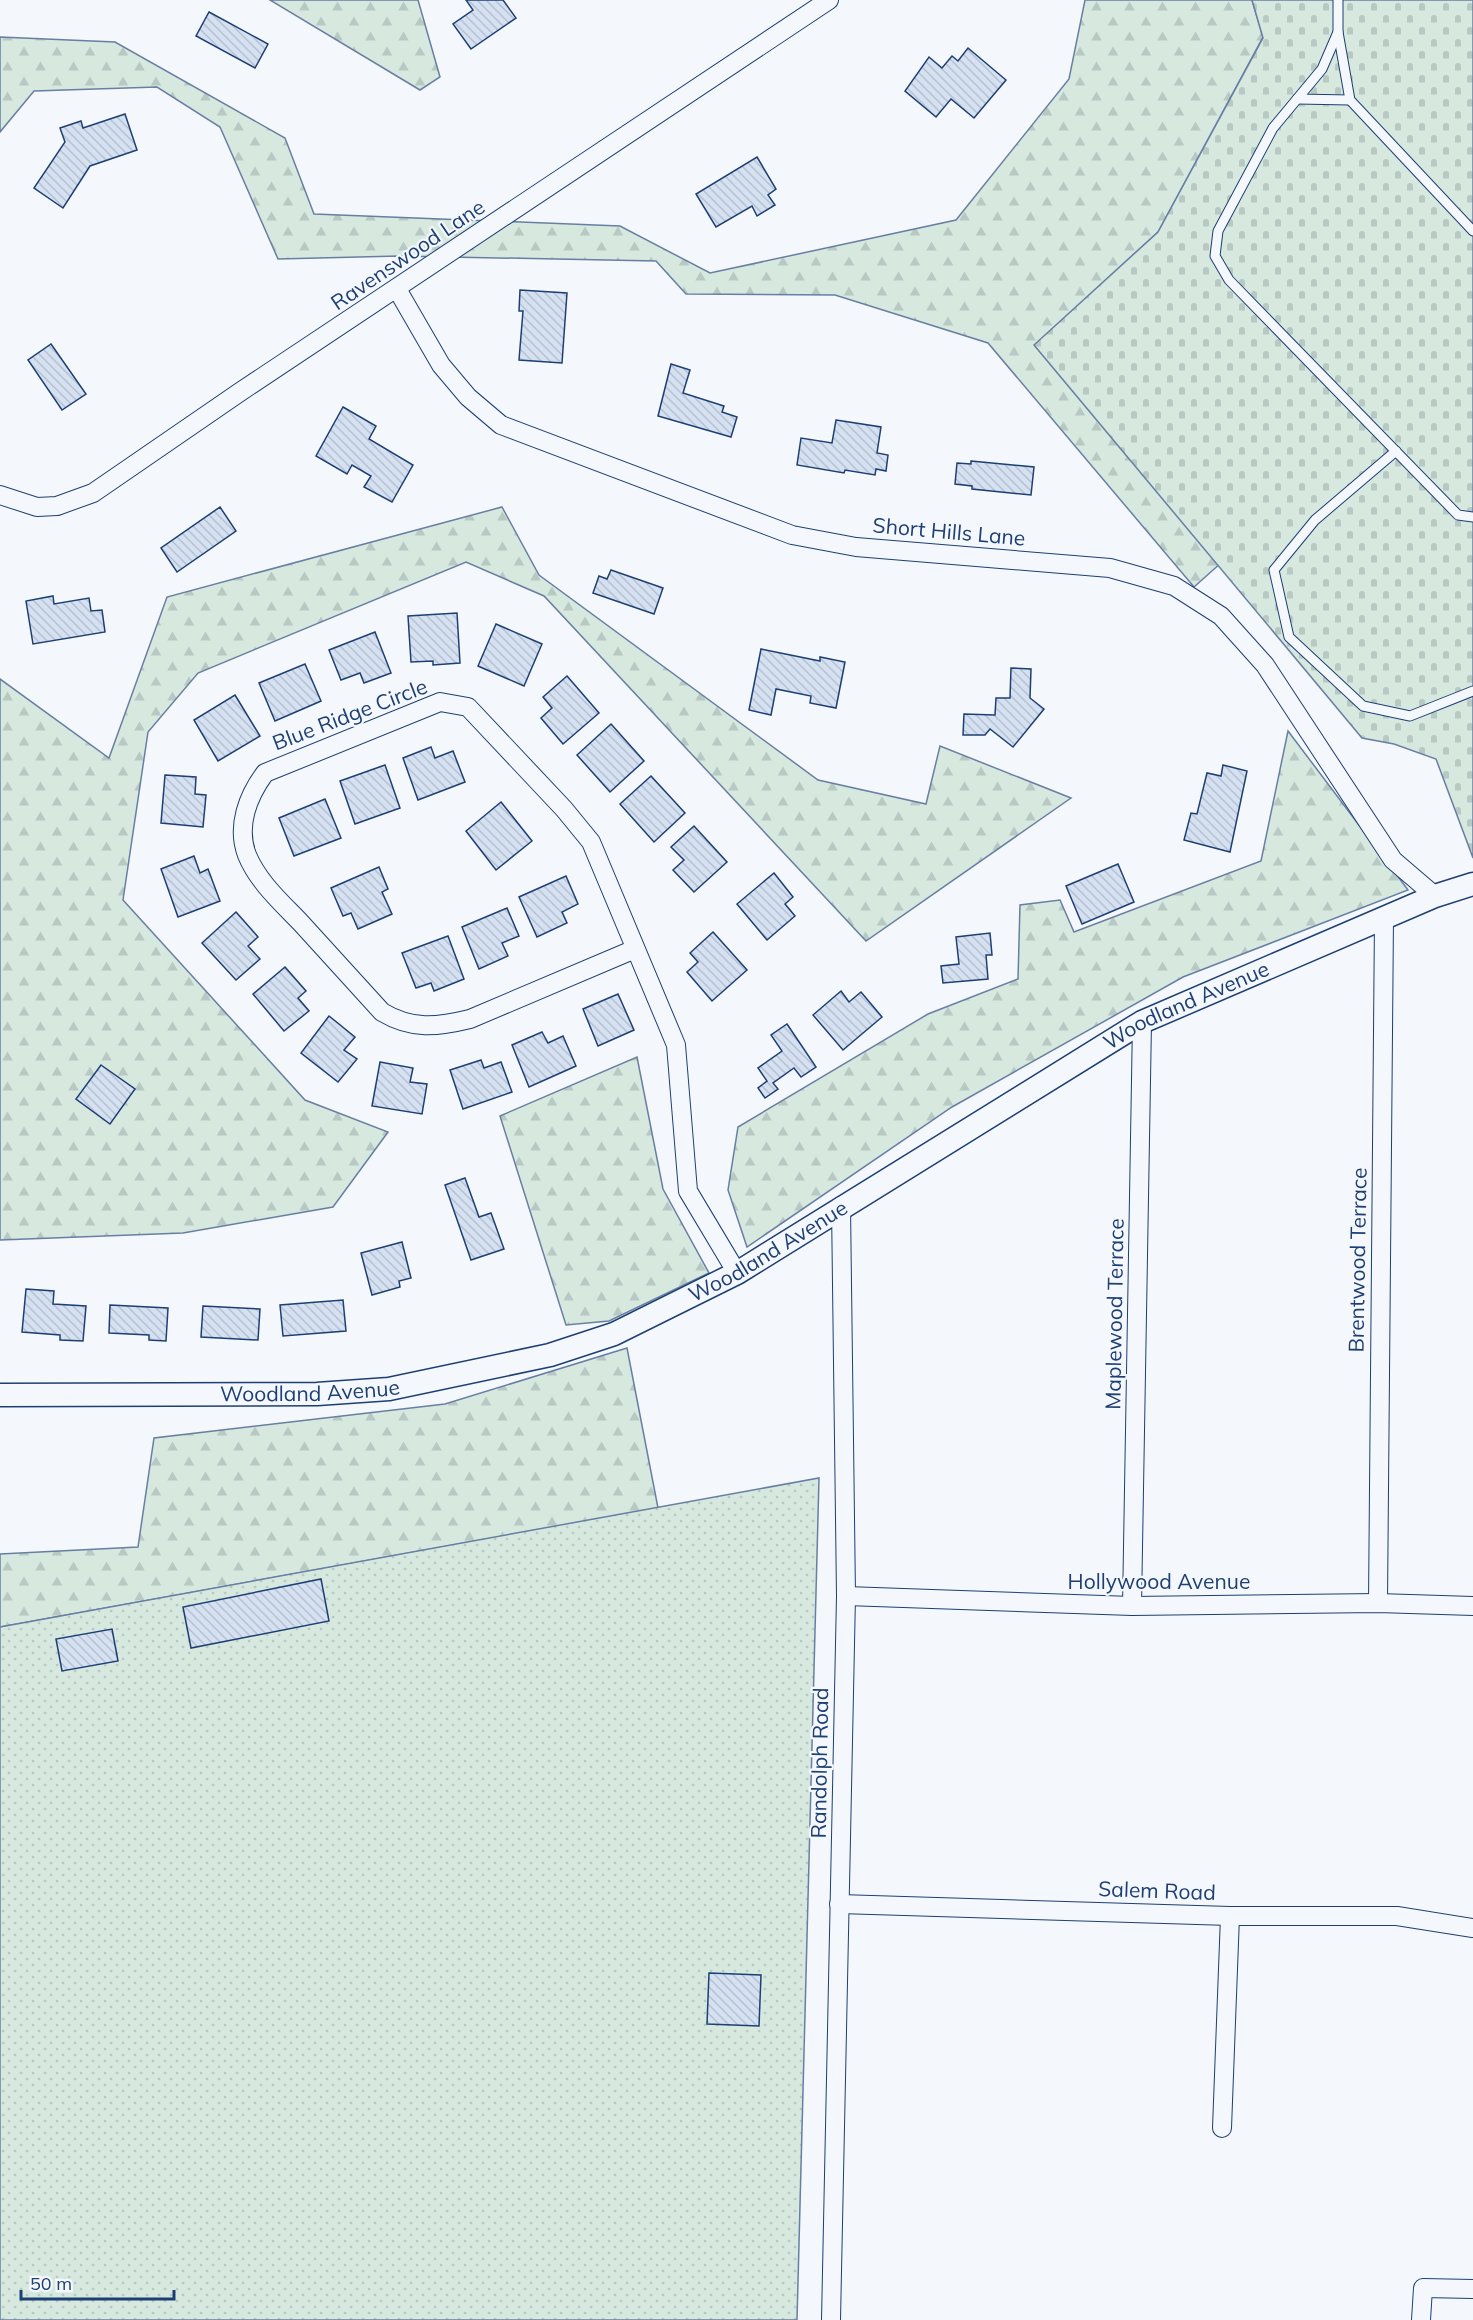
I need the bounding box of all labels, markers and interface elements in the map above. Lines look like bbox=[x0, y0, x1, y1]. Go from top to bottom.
street label: Ravenswood Lane bbox=[326, 193, 489, 315]
street label: Short Hills Lane bbox=[872, 511, 1026, 551]
street label: Blue Ridge Circle bbox=[269, 673, 431, 756]
street label: Woodland Avenue bbox=[1098, 955, 1273, 1055]
street label: Brentwood Terrace bbox=[1342, 1167, 1372, 1353]
street label: Woodland Avenue bbox=[684, 1194, 852, 1307]
street label: Maplewood Terrace bbox=[1099, 1218, 1129, 1410]
street label: Woodland Avenue bbox=[220, 1373, 402, 1406]
street label: Hollywood Avenue bbox=[1068, 1568, 1250, 1594]
street label: Randolph Road bbox=[805, 1687, 833, 1839]
street label: Salem Road bbox=[1098, 1875, 1216, 1905]
scale bar bbox=[21, 2263, 174, 2301]
text: 50 m bbox=[30, 2272, 72, 2295]

